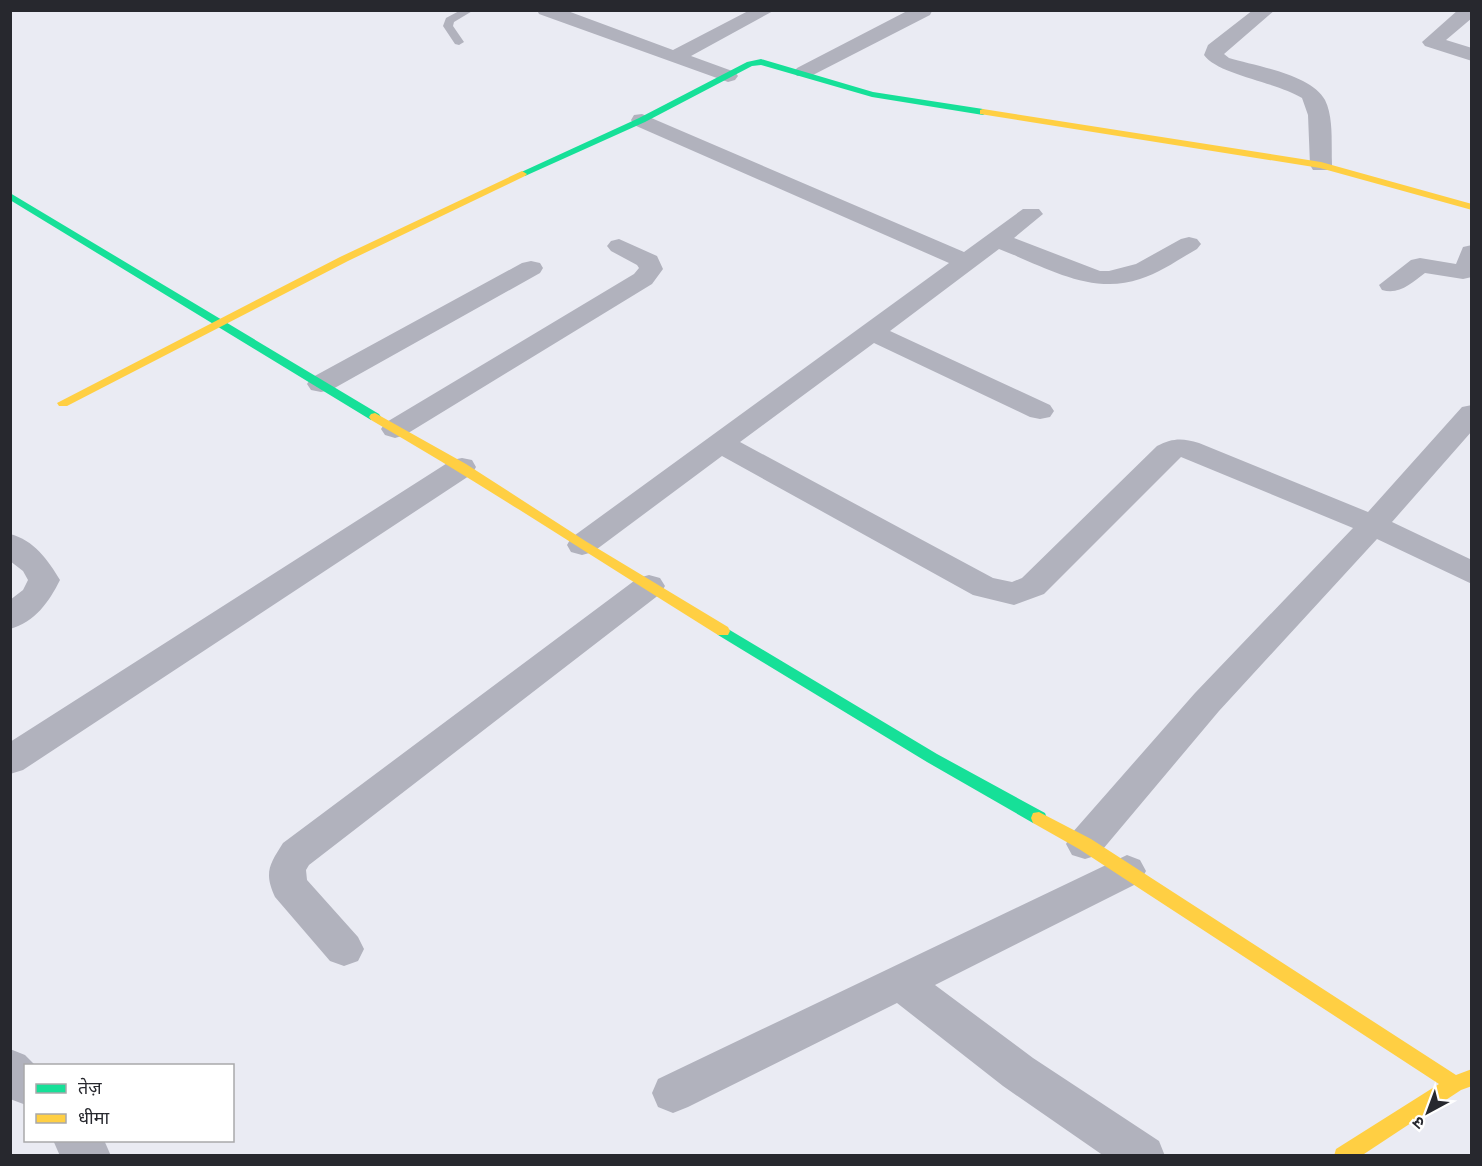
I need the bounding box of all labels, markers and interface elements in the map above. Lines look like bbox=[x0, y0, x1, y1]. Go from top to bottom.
legend bbox=[24, 1064, 234, 1142]
text: तेज़ bbox=[78, 1077, 102, 1098]
north arrow bbox=[1398, 1082, 1458, 1142]
text: धीमा bbox=[78, 1108, 109, 1128]
text: उ bbox=[1410, 1113, 1428, 1132]

